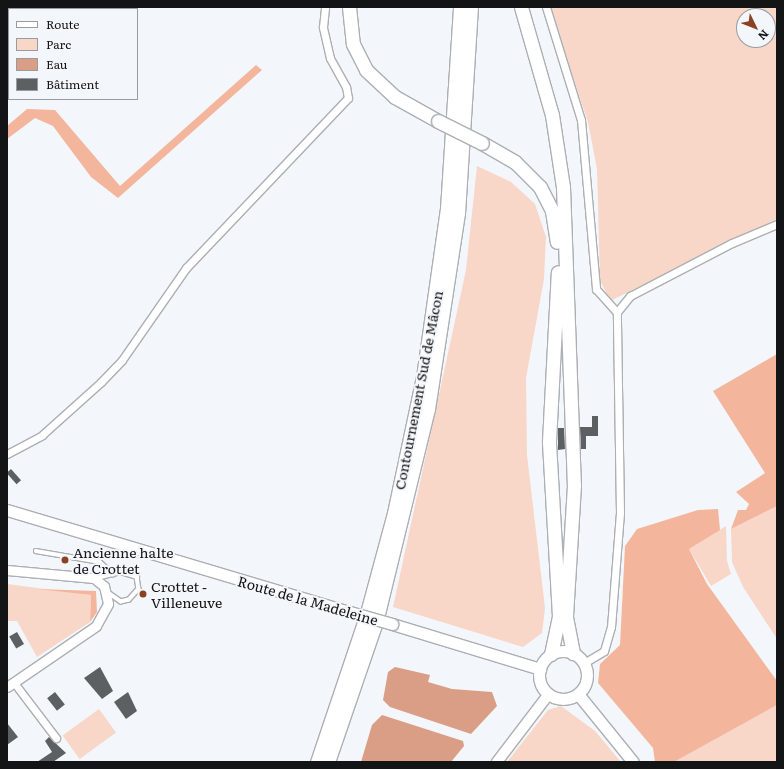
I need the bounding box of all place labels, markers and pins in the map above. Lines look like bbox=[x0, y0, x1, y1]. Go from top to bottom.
place label: Ancienne halte de Crottet bbox=[73, 544, 174, 576]
marker: Ancienne halte de Crottet bbox=[60, 555, 70, 565]
place label: Crottet - Villeneuve bbox=[151, 578, 222, 610]
marker: Crottet - Villeneuve bbox=[138, 589, 148, 599]

